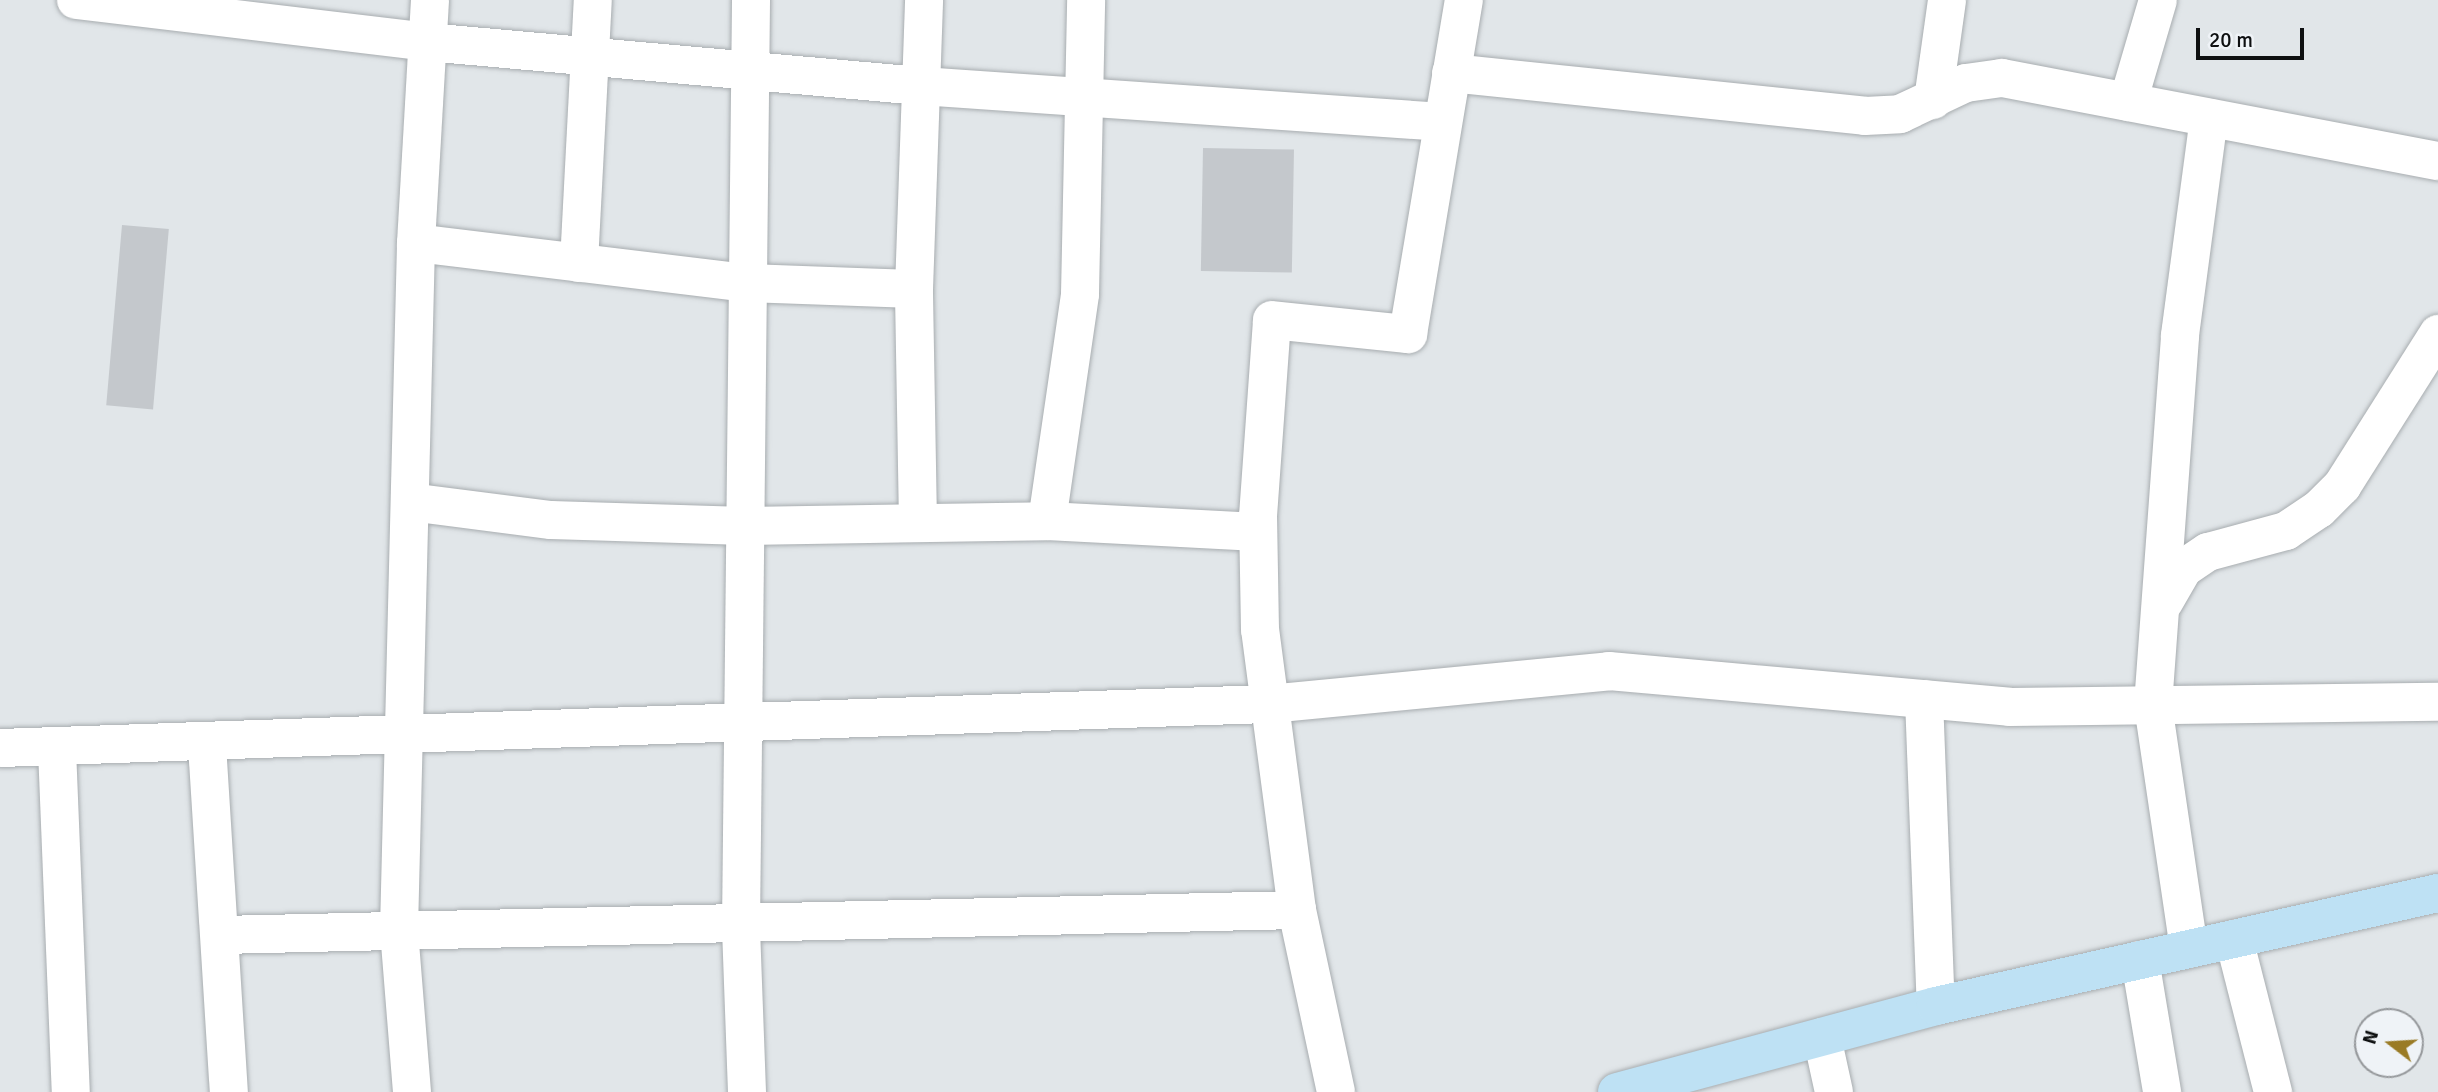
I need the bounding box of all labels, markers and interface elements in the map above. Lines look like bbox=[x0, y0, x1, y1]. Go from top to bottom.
scale bar bbox=[2200, 14, 2308, 58]
text: 20 m bbox=[2209, 27, 2253, 53]
north arrow bbox=[2354, 1008, 2424, 1078]
text: N bbox=[2357, 1028, 2384, 1047]

